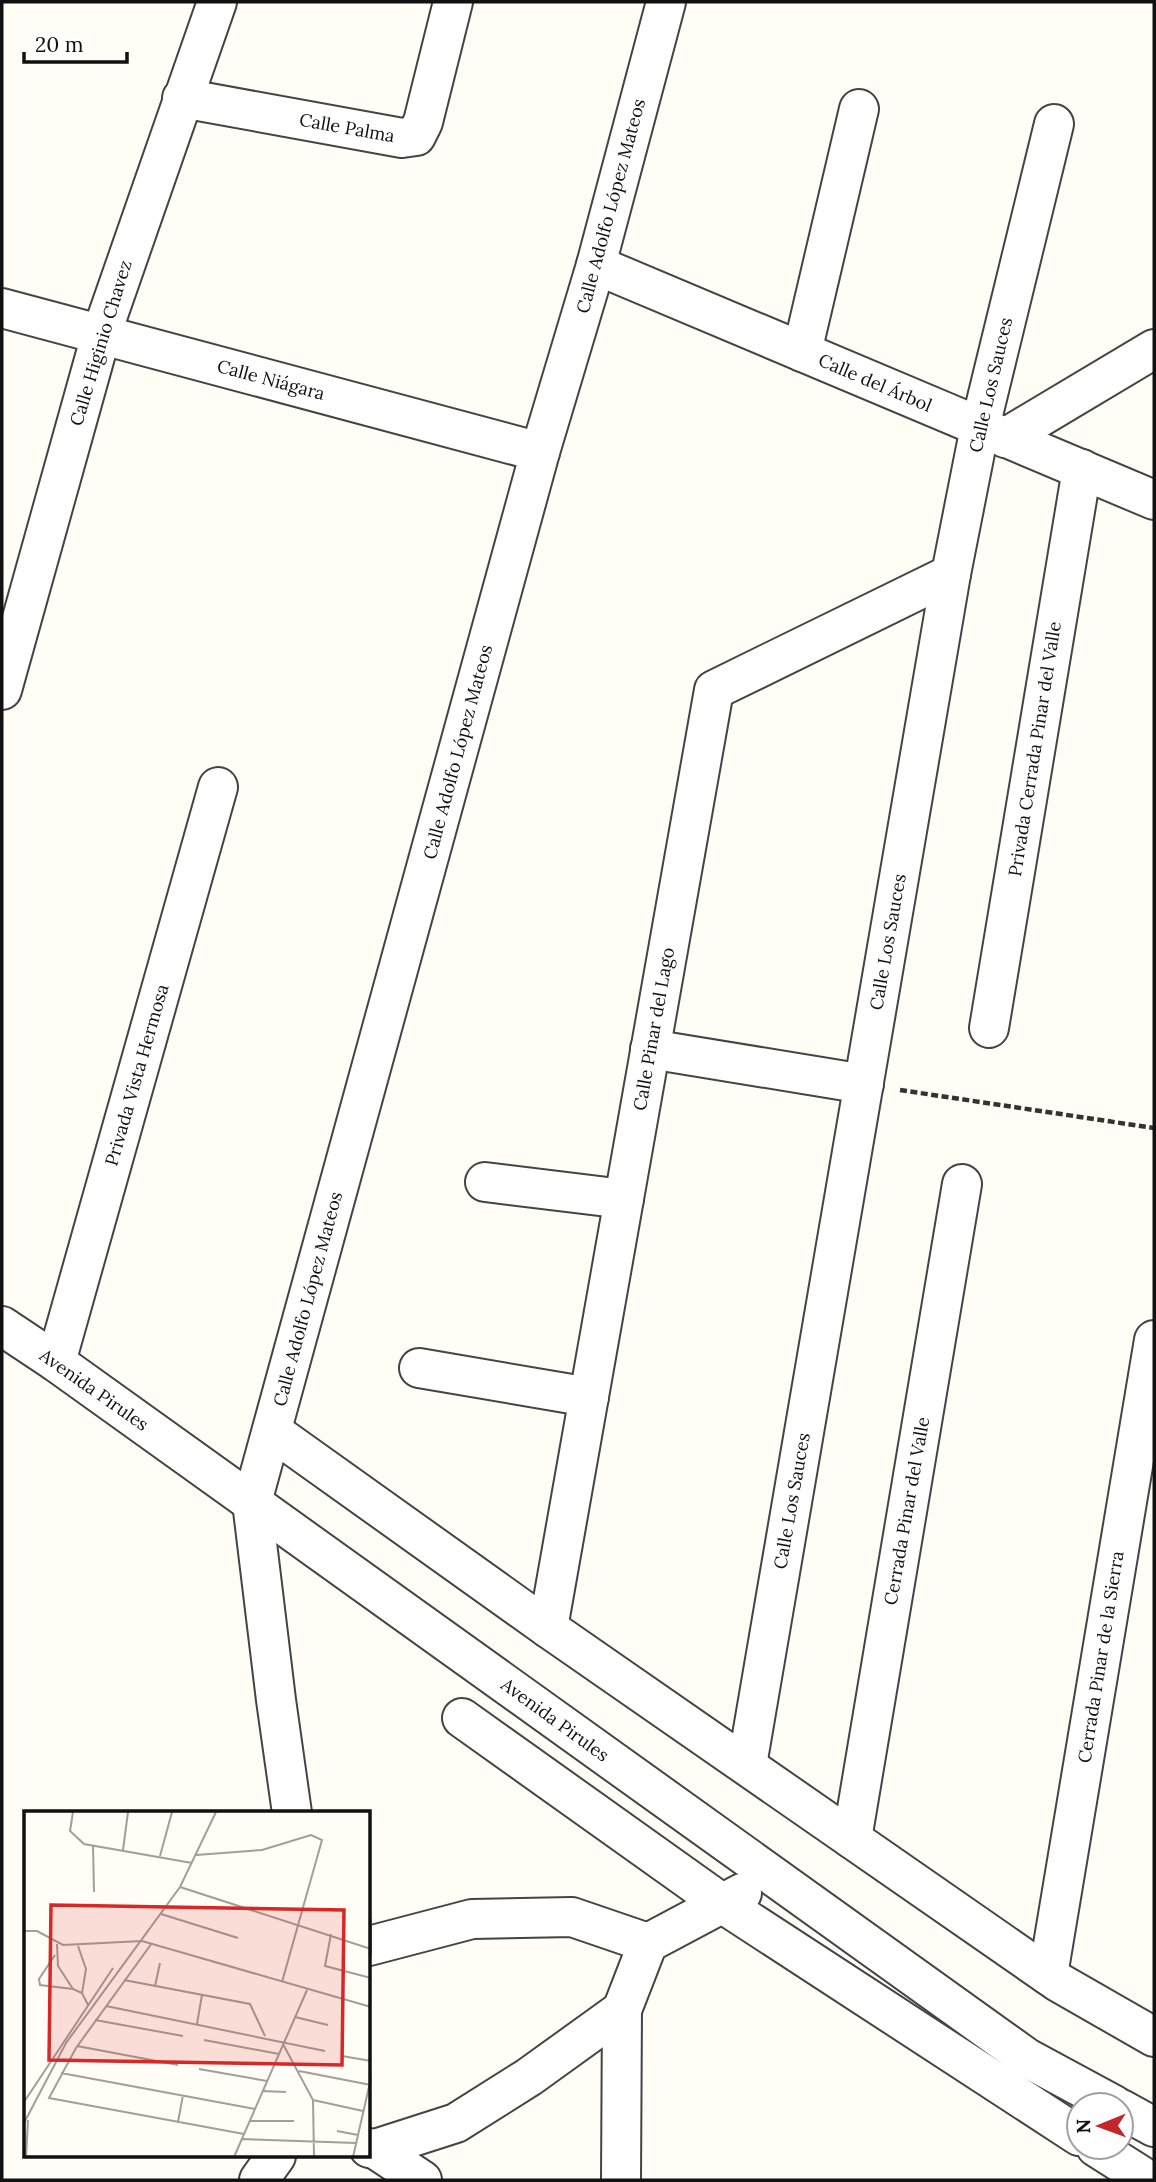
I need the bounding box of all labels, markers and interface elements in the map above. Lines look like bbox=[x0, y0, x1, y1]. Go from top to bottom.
scale bar bbox=[24, 21, 128, 65]
text: 20 m bbox=[35, 31, 84, 58]
street label: Calle Adolfo López Mateos bbox=[571, 96, 650, 316]
street label: Calle Palma bbox=[298, 108, 397, 147]
street label: Calle Higinio Chavez bbox=[64, 257, 137, 429]
street label: Calle Los Sauces bbox=[964, 315, 1017, 455]
street label: Calle del Árbol bbox=[815, 348, 936, 417]
street label: Calle Niágara bbox=[215, 354, 327, 405]
street label: Privada Cerrada Pinar del Valle bbox=[1003, 620, 1066, 878]
street label: Calle Adolfo López Mateos bbox=[418, 642, 497, 862]
street label: Calle Los Sauces bbox=[864, 872, 911, 1012]
street label: Calle Pinar del Lago bbox=[628, 945, 679, 1112]
street label: Privada Vista Hermosa bbox=[100, 981, 173, 1168]
street label: Calle Adolfo López Mateos bbox=[268, 1189, 347, 1409]
street label: Avenida Pirules bbox=[34, 1343, 153, 1436]
street label: Cerrada Pinar del Valle bbox=[879, 1415, 934, 1607]
street label: Calle Los Sauces bbox=[768, 1431, 815, 1571]
street label: Cerrada Pinar de la Sierra bbox=[1072, 1549, 1129, 1765]
street label: Avenida Pirules bbox=[496, 1672, 614, 1766]
inset map bbox=[24, 1811, 371, 2158]
north arrow bbox=[1065, 2091, 1135, 2161]
text: N bbox=[1071, 2118, 1095, 2134]

